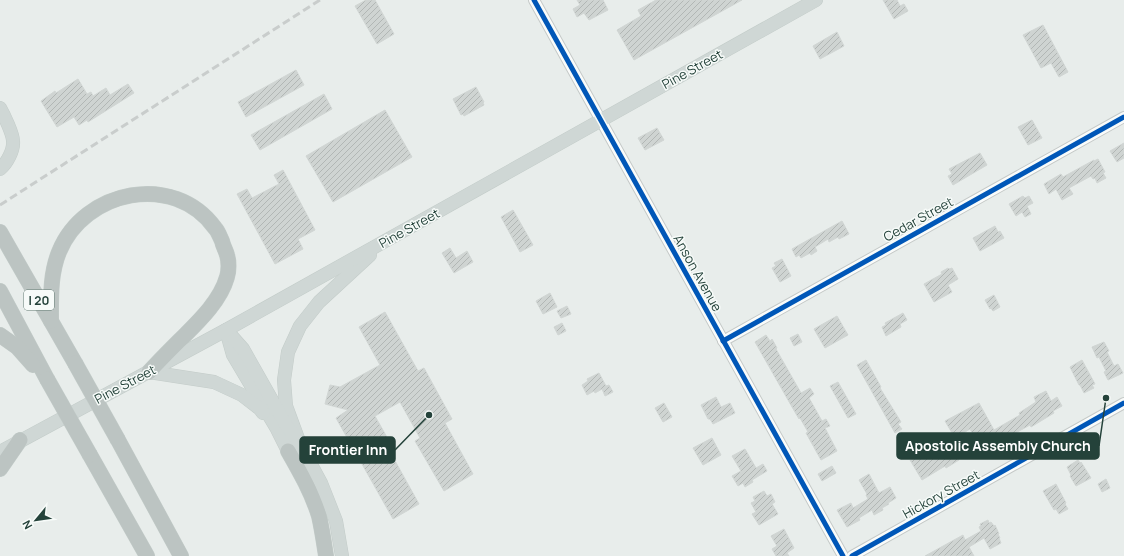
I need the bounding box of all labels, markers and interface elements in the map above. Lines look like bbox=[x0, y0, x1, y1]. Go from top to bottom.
street label: Pine Street bbox=[658, 45, 726, 93]
street label: Cedar Street bbox=[880, 192, 956, 246]
street label: Pine Street bbox=[375, 204, 443, 252]
street label: Anson Avenue bbox=[669, 231, 727, 315]
road number: I 20 bbox=[24, 290, 54, 310]
street label: Pine Street bbox=[91, 360, 159, 408]
callout: Apostolic Assembly Church bbox=[897, 433, 1099, 459]
text: Apostolic Assembly Church bbox=[905, 436, 1091, 455]
callout: Frontier Inn bbox=[300, 437, 395, 463]
text: Frontier Inn bbox=[309, 440, 387, 459]
street label: Hickory Street bbox=[899, 465, 983, 523]
north arrow bbox=[16, 500, 56, 540]
text: N bbox=[18, 518, 35, 532]

